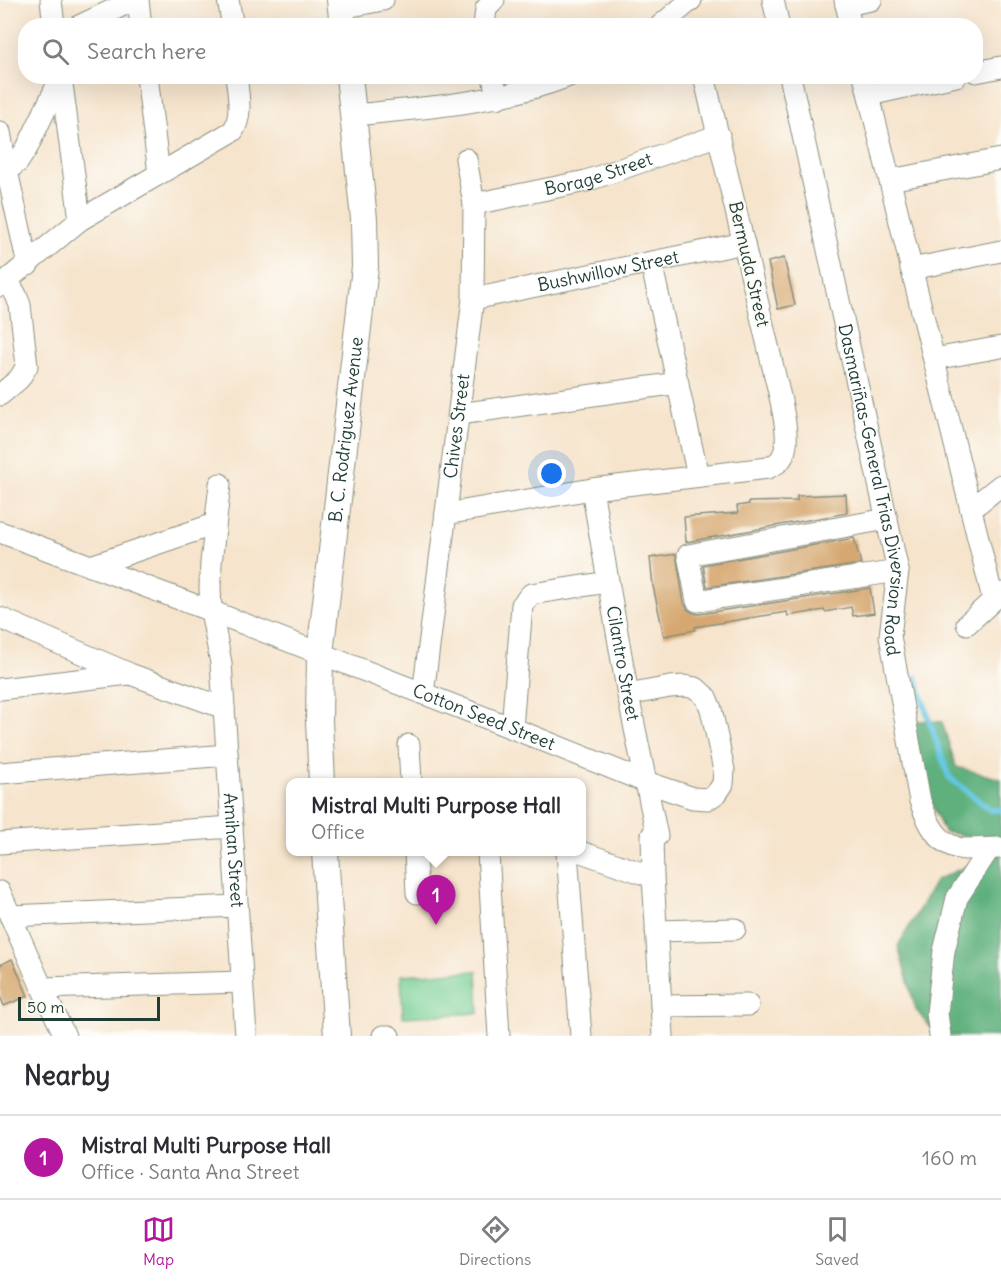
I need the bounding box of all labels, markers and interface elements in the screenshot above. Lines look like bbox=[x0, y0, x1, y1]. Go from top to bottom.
search box bbox=[18, 18, 983, 84]
icon: search bbox=[39, 35, 72, 68]
text: Search here bbox=[87, 37, 206, 65]
street label: Borage Street bbox=[542, 147, 655, 200]
street label: Bermuda Street bbox=[724, 199, 775, 329]
street label: Bushwillow Street bbox=[535, 245, 681, 296]
street label: Dasmariñas-General Trias Diversion Road bbox=[833, 322, 910, 658]
street label: B. C. Rodriguez Avenue bbox=[323, 336, 368, 524]
street label: Chives Street bbox=[438, 372, 474, 480]
your location bbox=[537, 459, 566, 488]
street label: Cilantro Street bbox=[602, 604, 645, 723]
street label: Cotton Seed Street bbox=[409, 678, 558, 755]
popup bbox=[286, 778, 586, 856]
text: Mistral Multi Purpose Hall bbox=[311, 791, 561, 819]
street label: Amihan Street bbox=[219, 792, 249, 908]
text: Office bbox=[311, 819, 365, 844]
pin: 1 bbox=[416, 876, 456, 925]
scale bar bbox=[18, 994, 160, 1022]
text: 50 m bbox=[27, 997, 65, 1017]
text: Nearby bbox=[24, 1059, 110, 1092]
text: Mistral Multi Purpose Hall bbox=[81, 1131, 331, 1159]
text: 1 bbox=[40, 1145, 47, 1170]
text: 160 m bbox=[922, 1145, 977, 1170]
text: Office · Santa Ana Street bbox=[81, 1159, 299, 1184]
tab: Map bbox=[142, 1213, 175, 1269]
tab: Directions bbox=[459, 1213, 531, 1269]
tab: Saved bbox=[815, 1213, 859, 1269]

